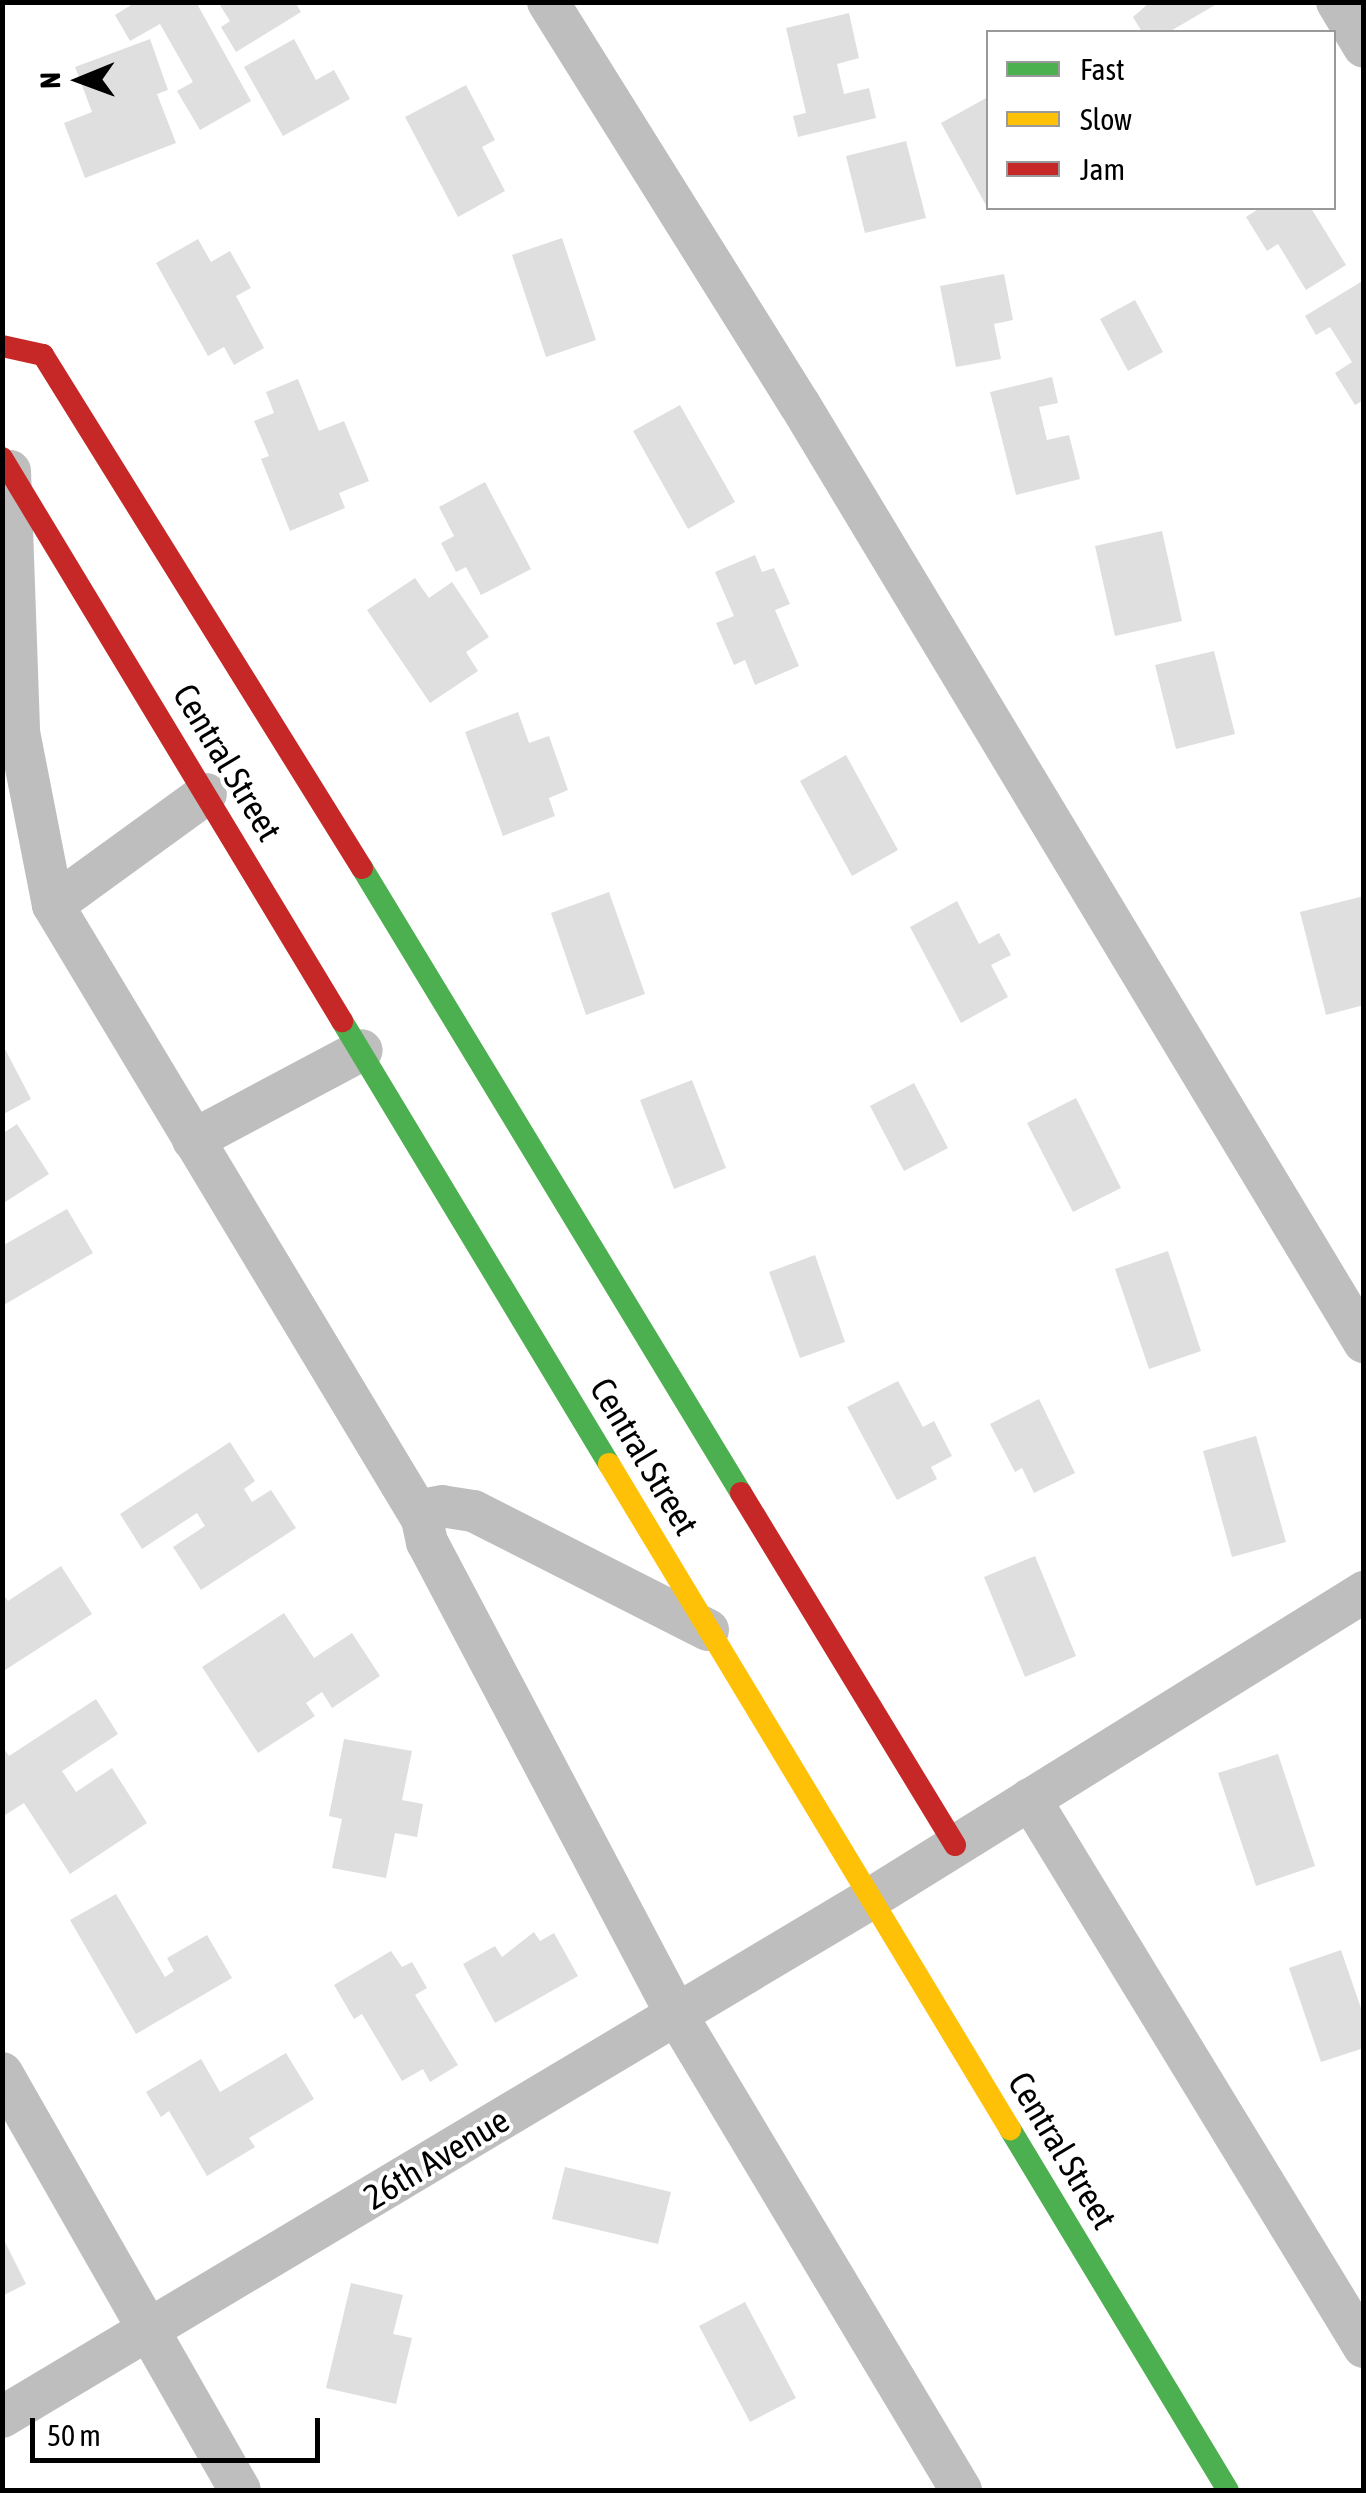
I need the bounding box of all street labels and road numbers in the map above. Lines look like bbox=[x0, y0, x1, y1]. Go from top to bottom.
street label: Central Street bbox=[165, 676, 291, 848]
street label: Central Street bbox=[582, 1370, 708, 1542]
street label: Central Street bbox=[1000, 2064, 1126, 2236]
street label: 26th Avenue bbox=[356, 2098, 516, 2218]

